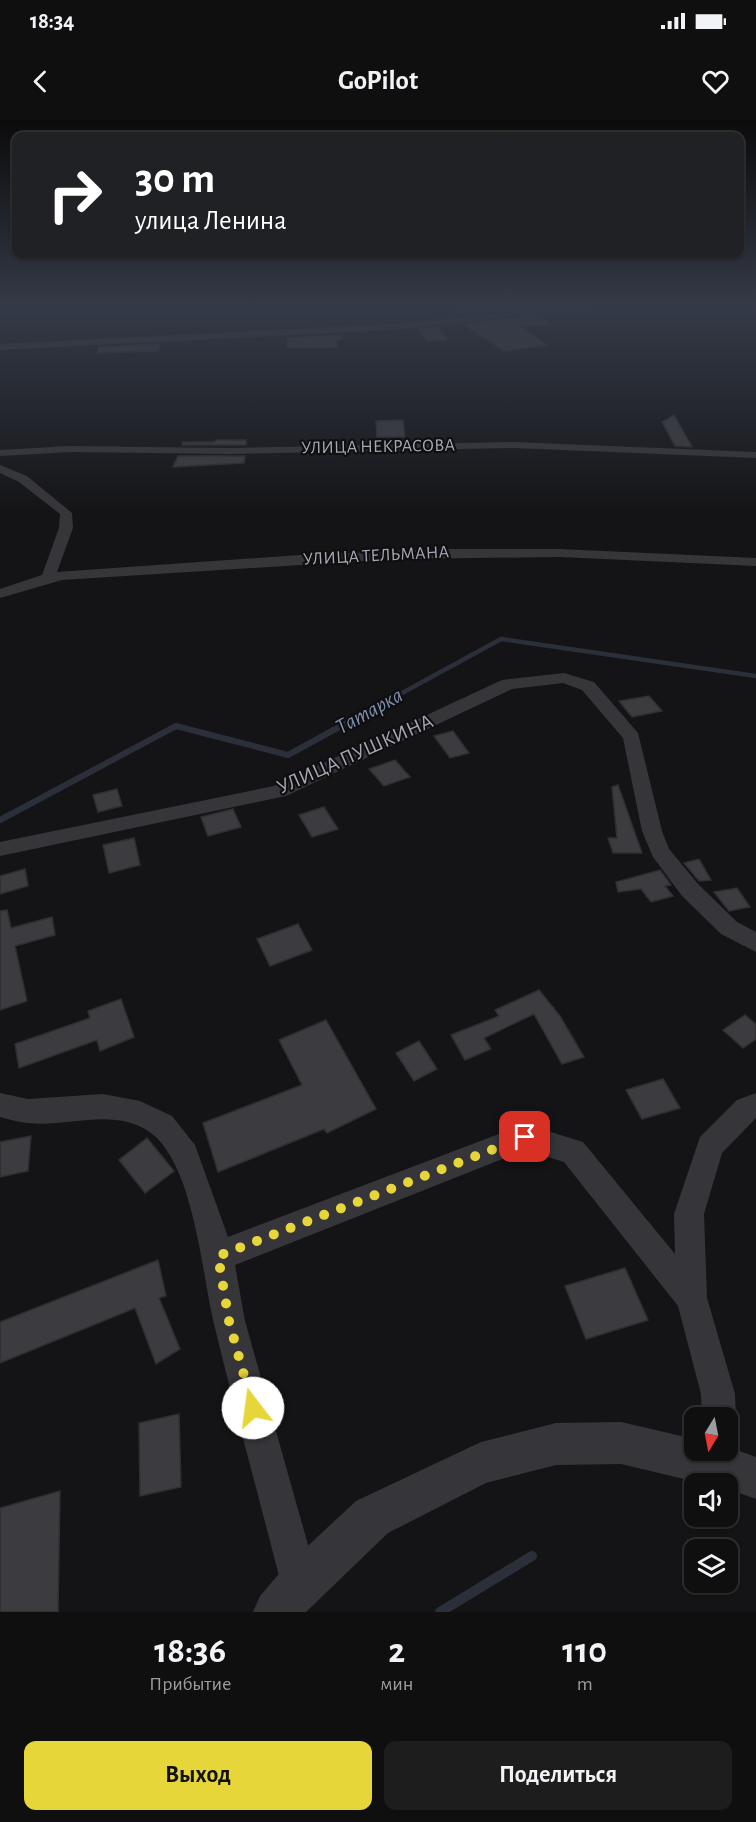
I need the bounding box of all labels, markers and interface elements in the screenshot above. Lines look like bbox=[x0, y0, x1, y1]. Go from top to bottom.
text: 18:34 bbox=[30, 10, 74, 32]
icon: back bbox=[24, 65, 57, 98]
icon: heart bbox=[699, 65, 732, 98]
text: GoPilot bbox=[338, 67, 418, 94]
icon: right bbox=[36, 156, 114, 234]
text: 30 m bbox=[135, 158, 215, 200]
text: улица Ленина bbox=[135, 207, 287, 234]
street label: УЛИЦА НЕКРАСОВА bbox=[301, 437, 455, 457]
street label: УЛИЦА ТЕЛЬМАНА bbox=[303, 543, 450, 569]
water label: Татарка bbox=[332, 684, 407, 739]
street label: УЛИЦА ПУШКИНА bbox=[274, 710, 436, 798]
pin bbox=[499, 1111, 550, 1162]
icon: arrive bbox=[508, 1120, 541, 1153]
position arrow bbox=[221, 1376, 285, 1440]
north arrow bbox=[684, 1407, 738, 1461]
map controls bbox=[684, 1407, 738, 1593]
button: sound bbox=[684, 1473, 738, 1527]
button: layers bbox=[684, 1539, 738, 1593]
text: 18:36 bbox=[154, 1633, 226, 1669]
text: 2 bbox=[388, 1633, 405, 1669]
text: 110 bbox=[562, 1633, 607, 1669]
text: Прибытие bbox=[149, 1674, 231, 1694]
text: мин bbox=[380, 1674, 413, 1694]
text: m bbox=[577, 1674, 593, 1694]
button: Выход bbox=[24, 1741, 372, 1810]
button: Поделиться bbox=[384, 1741, 732, 1810]

